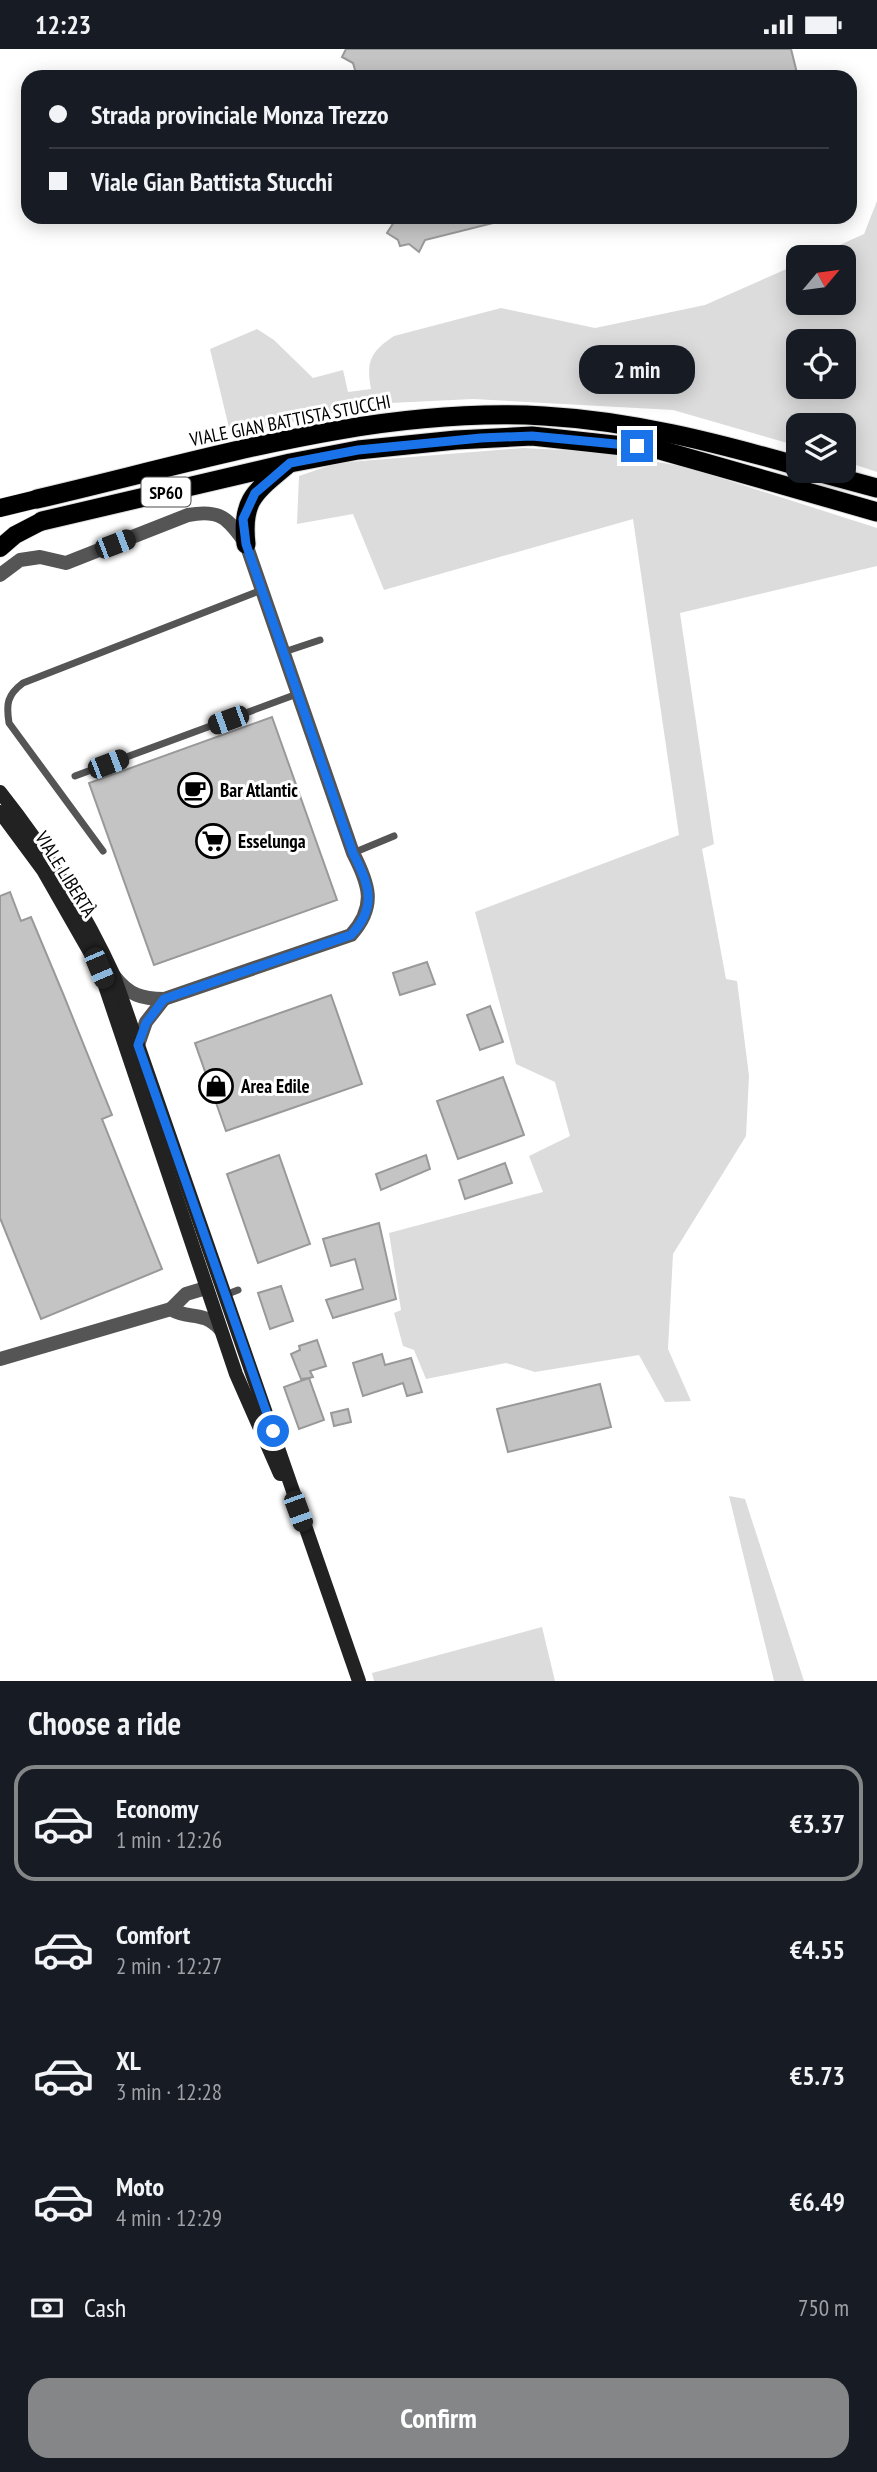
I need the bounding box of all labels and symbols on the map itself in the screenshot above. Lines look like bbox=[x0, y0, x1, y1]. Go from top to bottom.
north arrow bbox=[786, 245, 856, 315]
callout: 2 min bbox=[579, 345, 695, 393]
street label: VIALE GIAN BATTISTA STUCCHI bbox=[187, 389, 392, 451]
route end bbox=[621, 430, 653, 462]
road number: SP60 bbox=[142, 477, 190, 507]
car bbox=[92, 527, 139, 561]
car bbox=[205, 703, 252, 737]
car bbox=[85, 747, 132, 781]
cafe icon: Bar Atlantic bbox=[176, 771, 214, 809]
place label: Bar Atlantic bbox=[220, 778, 298, 802]
supermarket icon: Esselunga bbox=[194, 822, 232, 860]
street label: VIALE LIBERTÀ bbox=[30, 826, 102, 921]
place label: Esselunga bbox=[238, 829, 306, 853]
car bbox=[82, 945, 117, 991]
shop icon: Area Edile bbox=[197, 1067, 235, 1105]
place label: Area Edile bbox=[240, 1074, 310, 1098]
route start bbox=[257, 1415, 289, 1447]
car bbox=[281, 1488, 316, 1534]

